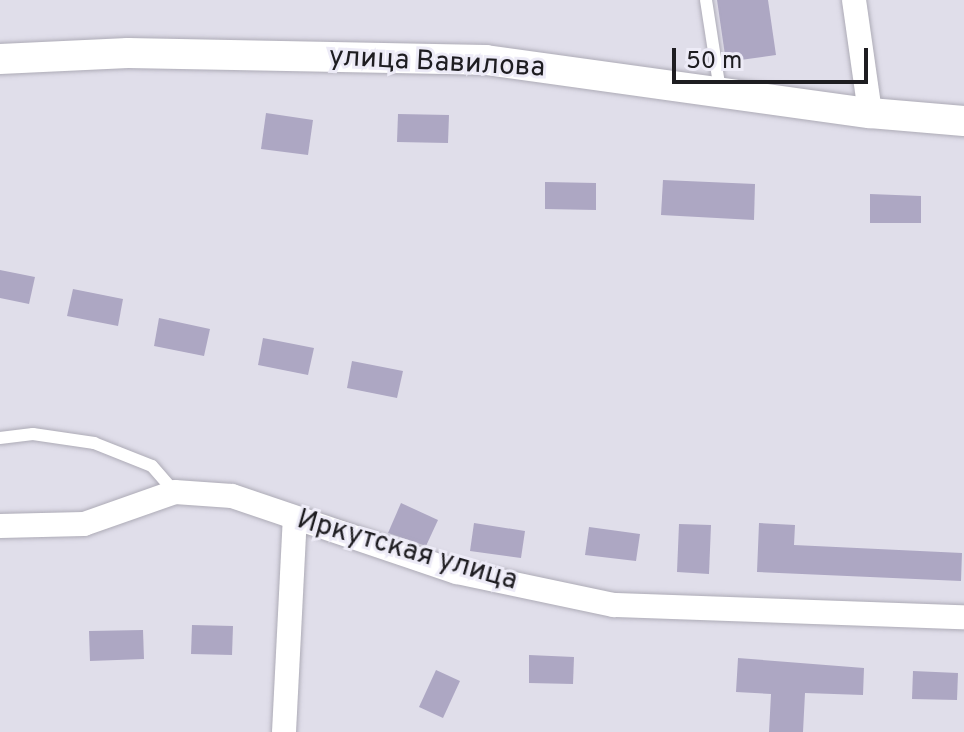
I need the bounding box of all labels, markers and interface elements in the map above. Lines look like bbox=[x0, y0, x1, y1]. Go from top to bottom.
scale bar bbox=[676, 32, 872, 82]
street label: улица Вавилова bbox=[328, 41, 546, 85]
text: 50 m bbox=[686, 47, 742, 77]
street label: Иркутская улица bbox=[293, 503, 521, 599]

